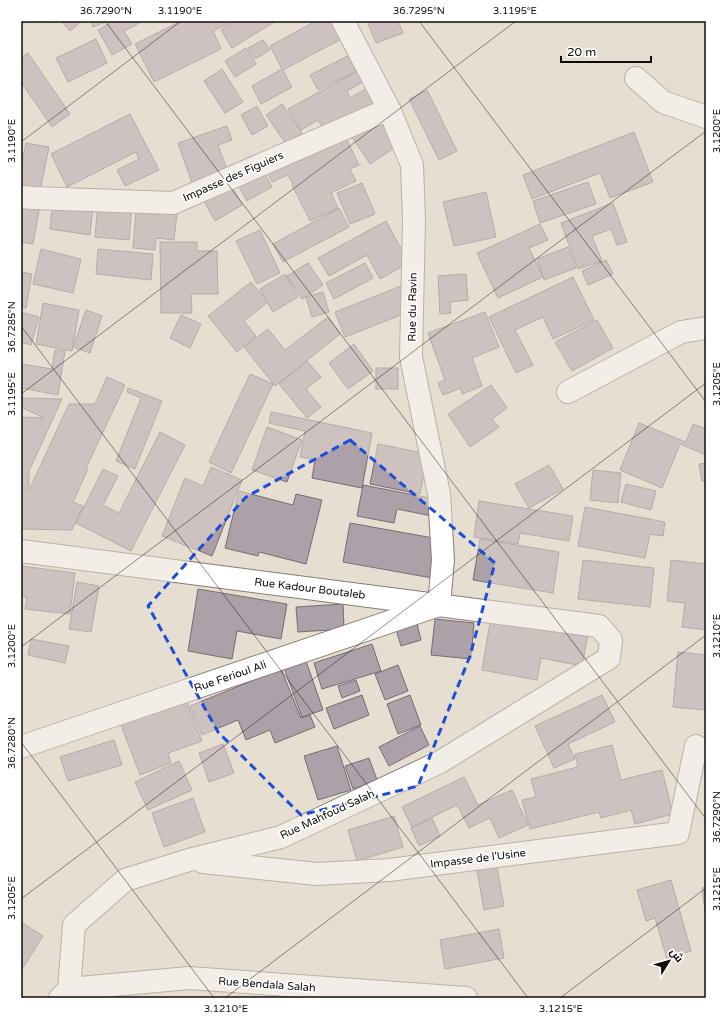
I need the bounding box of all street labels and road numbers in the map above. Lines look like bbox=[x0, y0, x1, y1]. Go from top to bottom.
street label: Impasse des Figuiers bbox=[181, 148, 285, 204]
street label: Rue du Ravin bbox=[405, 272, 420, 342]
street label: Rue Kadour Boutaleb bbox=[254, 575, 366, 602]
street label: Rue Ferioul Ali bbox=[192, 658, 268, 695]
street label: Rue Mahfoud Salah bbox=[278, 787, 376, 842]
street label: Impasse de l'Usine bbox=[430, 846, 527, 871]
street label: Rue Bendala Salah bbox=[218, 975, 316, 994]

